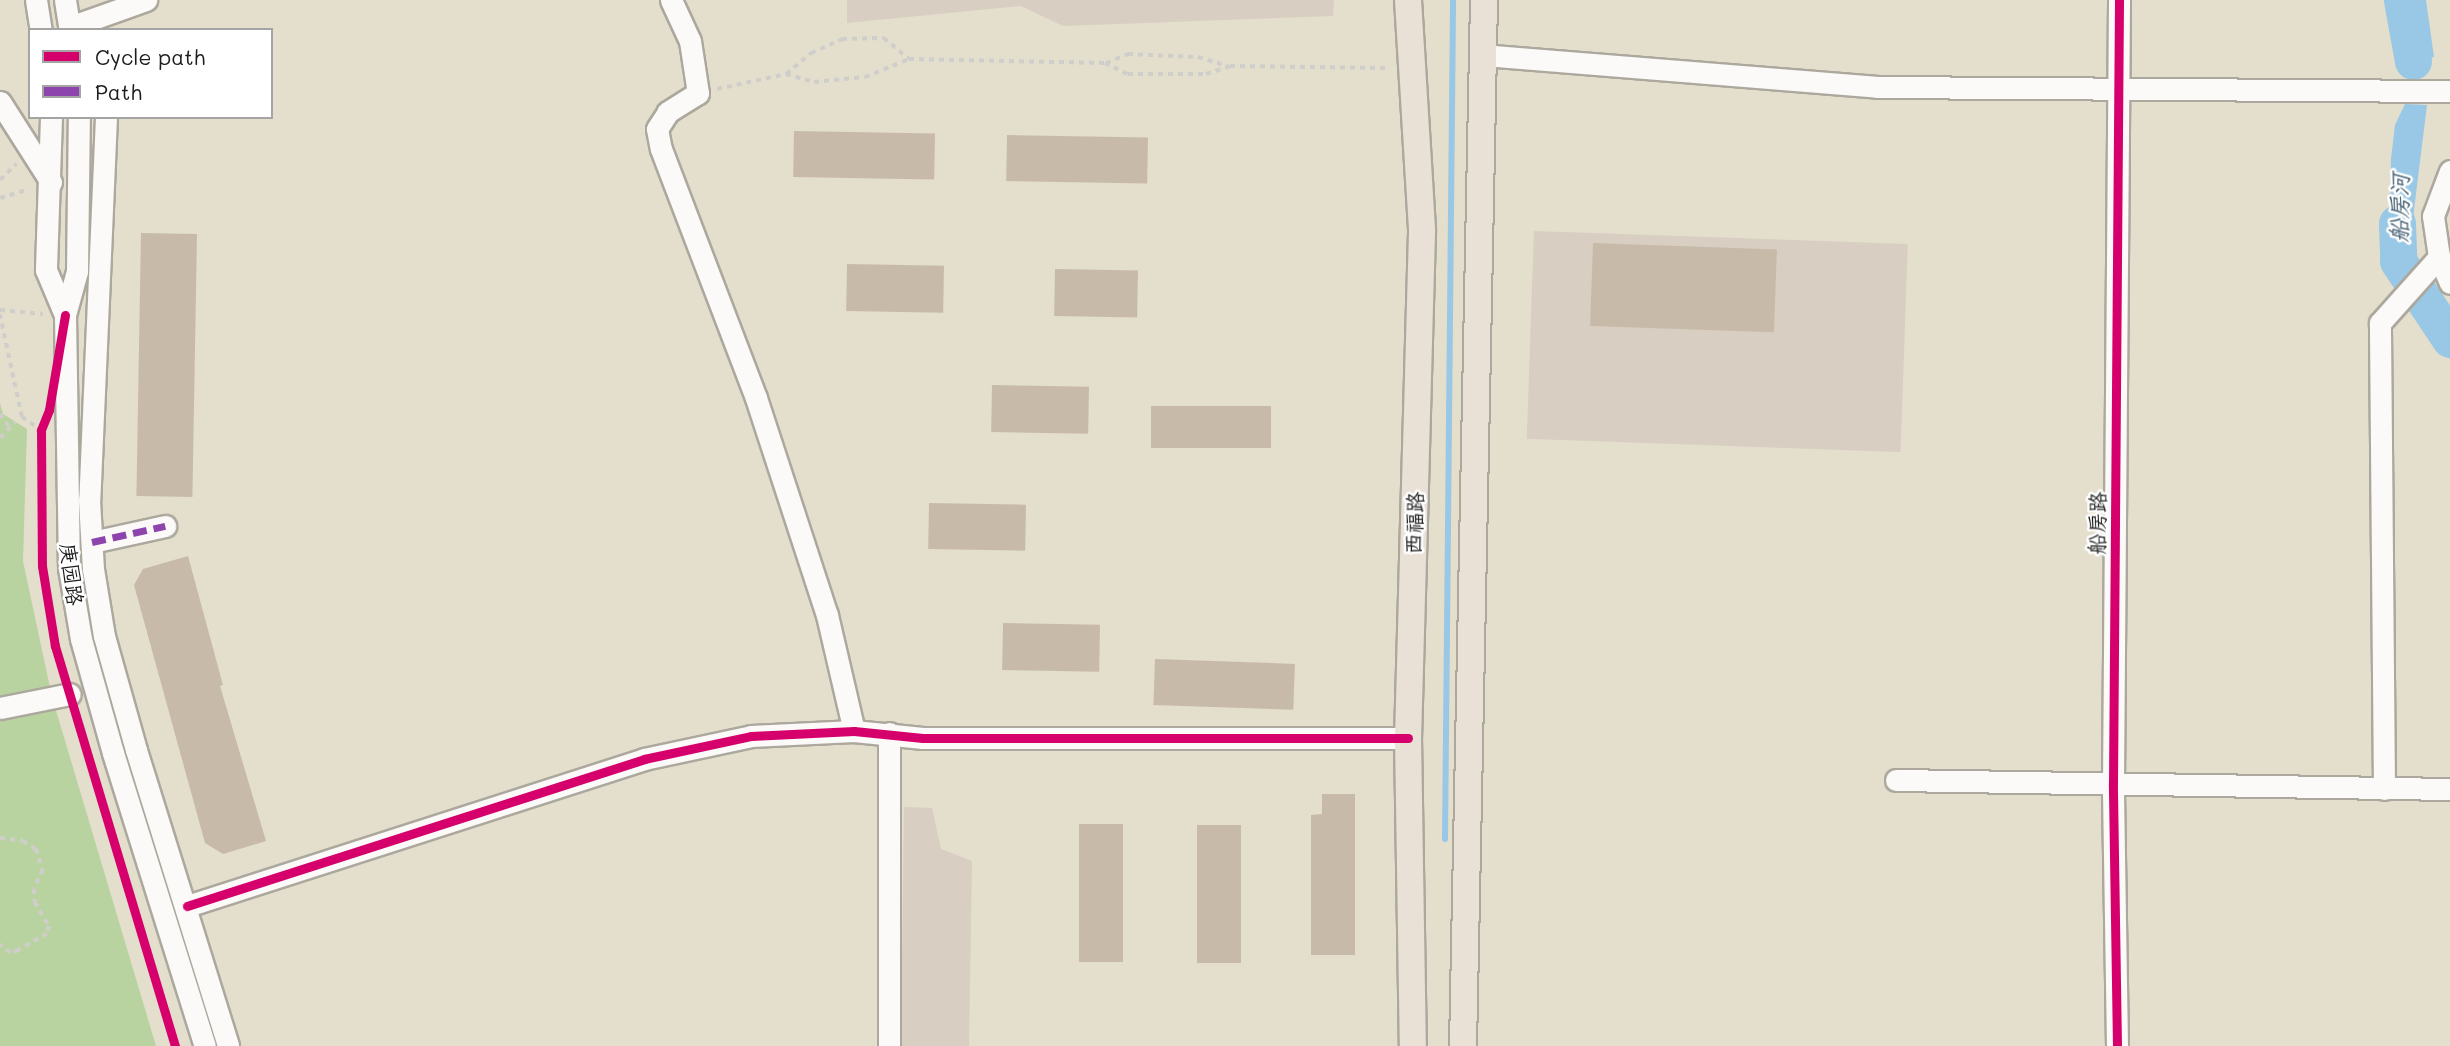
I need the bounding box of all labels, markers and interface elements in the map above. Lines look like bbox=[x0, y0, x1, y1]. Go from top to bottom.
legend bbox=[28, 28, 273, 119]
text: Cycle path bbox=[95, 43, 205, 70]
text: Path bbox=[95, 78, 142, 105]
water label: 船房河 bbox=[2385, 173, 2413, 243]
street label: 西福路 bbox=[1400, 491, 1428, 555]
street label: 船房路 bbox=[2084, 491, 2110, 555]
street label: 庚园路 bbox=[56, 541, 88, 607]

